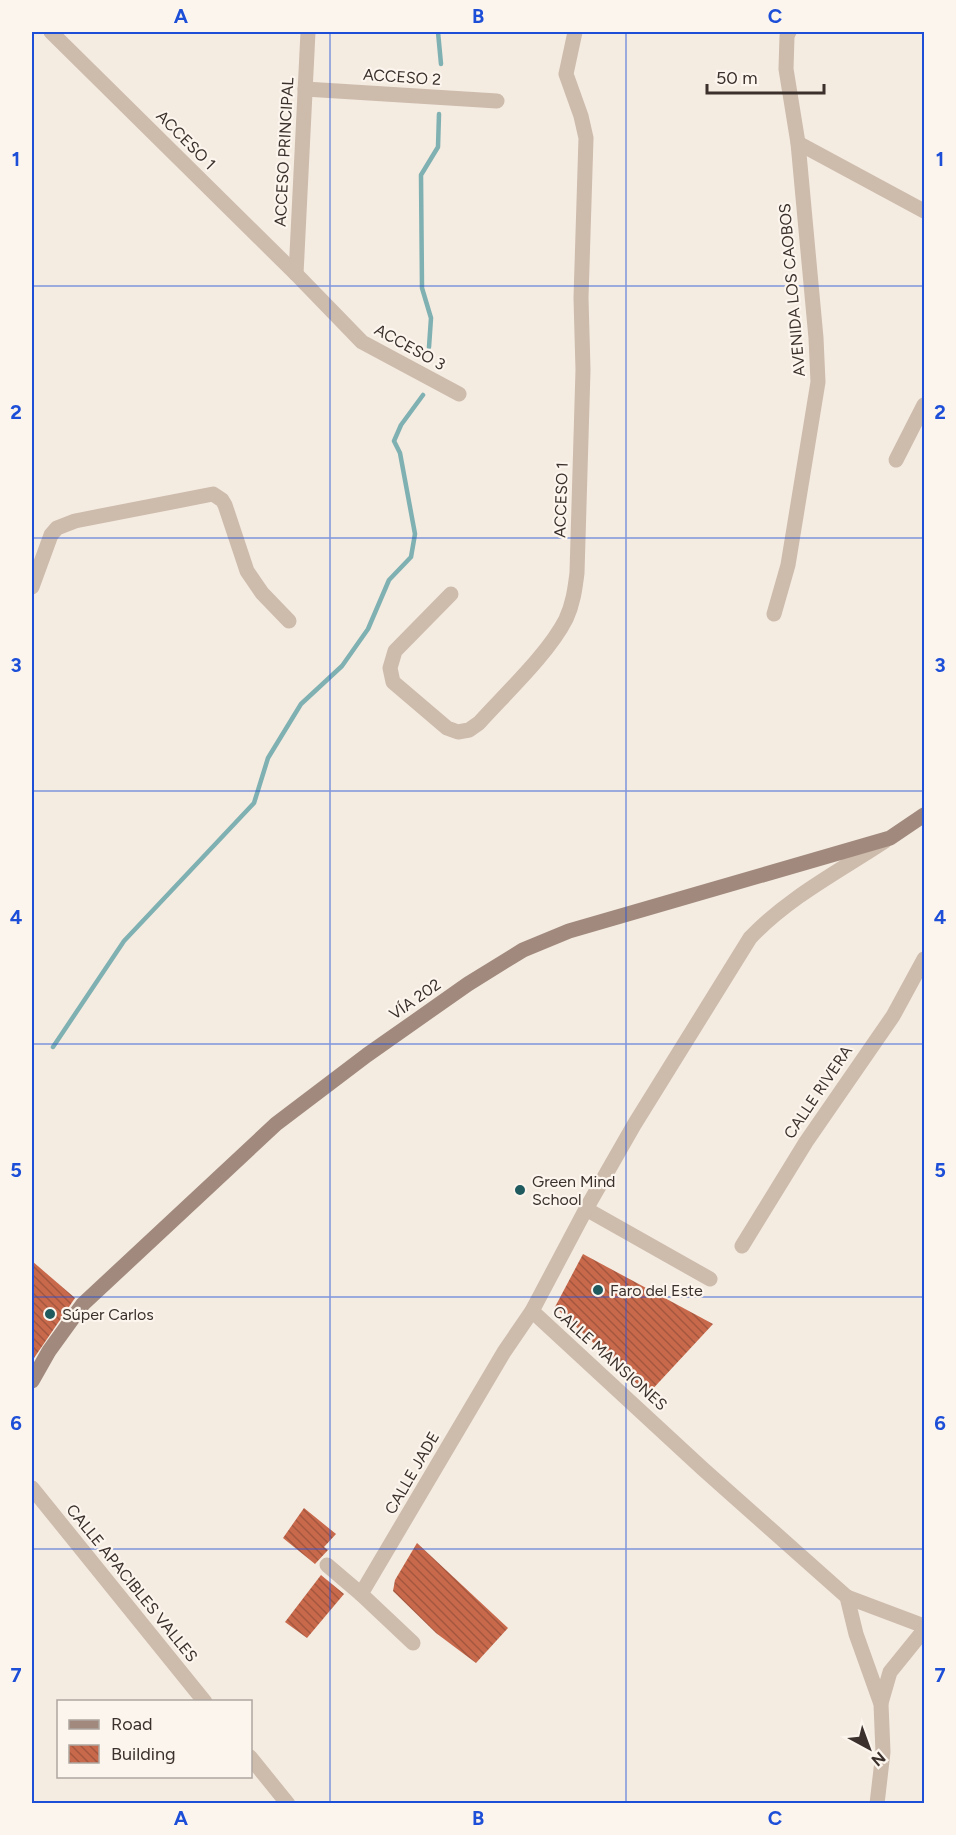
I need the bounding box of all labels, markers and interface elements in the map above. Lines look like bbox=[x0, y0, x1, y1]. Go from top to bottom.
text: A bbox=[174, 4, 189, 28]
text: B bbox=[472, 4, 484, 28]
text: C bbox=[768, 4, 782, 28]
scale bar bbox=[707, 57, 824, 95]
street label: ACCESO 2 bbox=[362, 65, 442, 89]
text: 50 m bbox=[716, 67, 758, 89]
street label: ACCESO PRINCIPAL bbox=[271, 76, 297, 227]
street label: ACCESO 1 bbox=[152, 106, 220, 174]
text: 1 bbox=[12, 147, 20, 171]
text: 1 bbox=[936, 147, 944, 171]
street label: AVENIDA LOS CAOBOS bbox=[775, 202, 809, 377]
street label: ACCESO 3 bbox=[371, 320, 449, 374]
text: 2 bbox=[10, 400, 22, 424]
text: 2 bbox=[934, 400, 946, 424]
street label: ACCESO 1 bbox=[550, 462, 572, 538]
text: 3 bbox=[10, 653, 22, 677]
text: 3 bbox=[934, 653, 946, 677]
text: 4 bbox=[10, 905, 23, 929]
text: 4 bbox=[934, 905, 947, 929]
street label: VÍA 202 bbox=[386, 974, 444, 1024]
street label: CALLE RIVERA bbox=[780, 1042, 856, 1142]
text: 5 bbox=[10, 1158, 22, 1182]
text: 5 bbox=[934, 1158, 946, 1182]
place label: Green Mind School bbox=[532, 1172, 615, 1209]
marker: Green Mind School bbox=[513, 1183, 527, 1197]
place label: Faro del Este bbox=[610, 1281, 703, 1300]
marker: Faro del Este bbox=[591, 1283, 605, 1297]
street label: CALLE MANSIONES bbox=[549, 1302, 671, 1415]
place label: Súper Carlos bbox=[62, 1305, 154, 1324]
marker: Súper Carlos bbox=[43, 1307, 57, 1321]
text: 6 bbox=[10, 1411, 22, 1435]
text: 6 bbox=[934, 1411, 946, 1435]
street label: CALLE JADE bbox=[381, 1428, 443, 1518]
street label: CALLE APACIBLES VALLES bbox=[63, 1500, 202, 1666]
text: 7 bbox=[10, 1663, 22, 1687]
text: 7 bbox=[934, 1663, 946, 1687]
legend bbox=[57, 1700, 252, 1778]
text: Road bbox=[111, 1713, 152, 1735]
north arrow bbox=[839, 1718, 899, 1778]
text: Building bbox=[111, 1743, 176, 1765]
text: N bbox=[868, 1748, 889, 1770]
text: A bbox=[174, 1806, 189, 1830]
text: B bbox=[472, 1806, 484, 1830]
text: C bbox=[768, 1806, 782, 1830]

